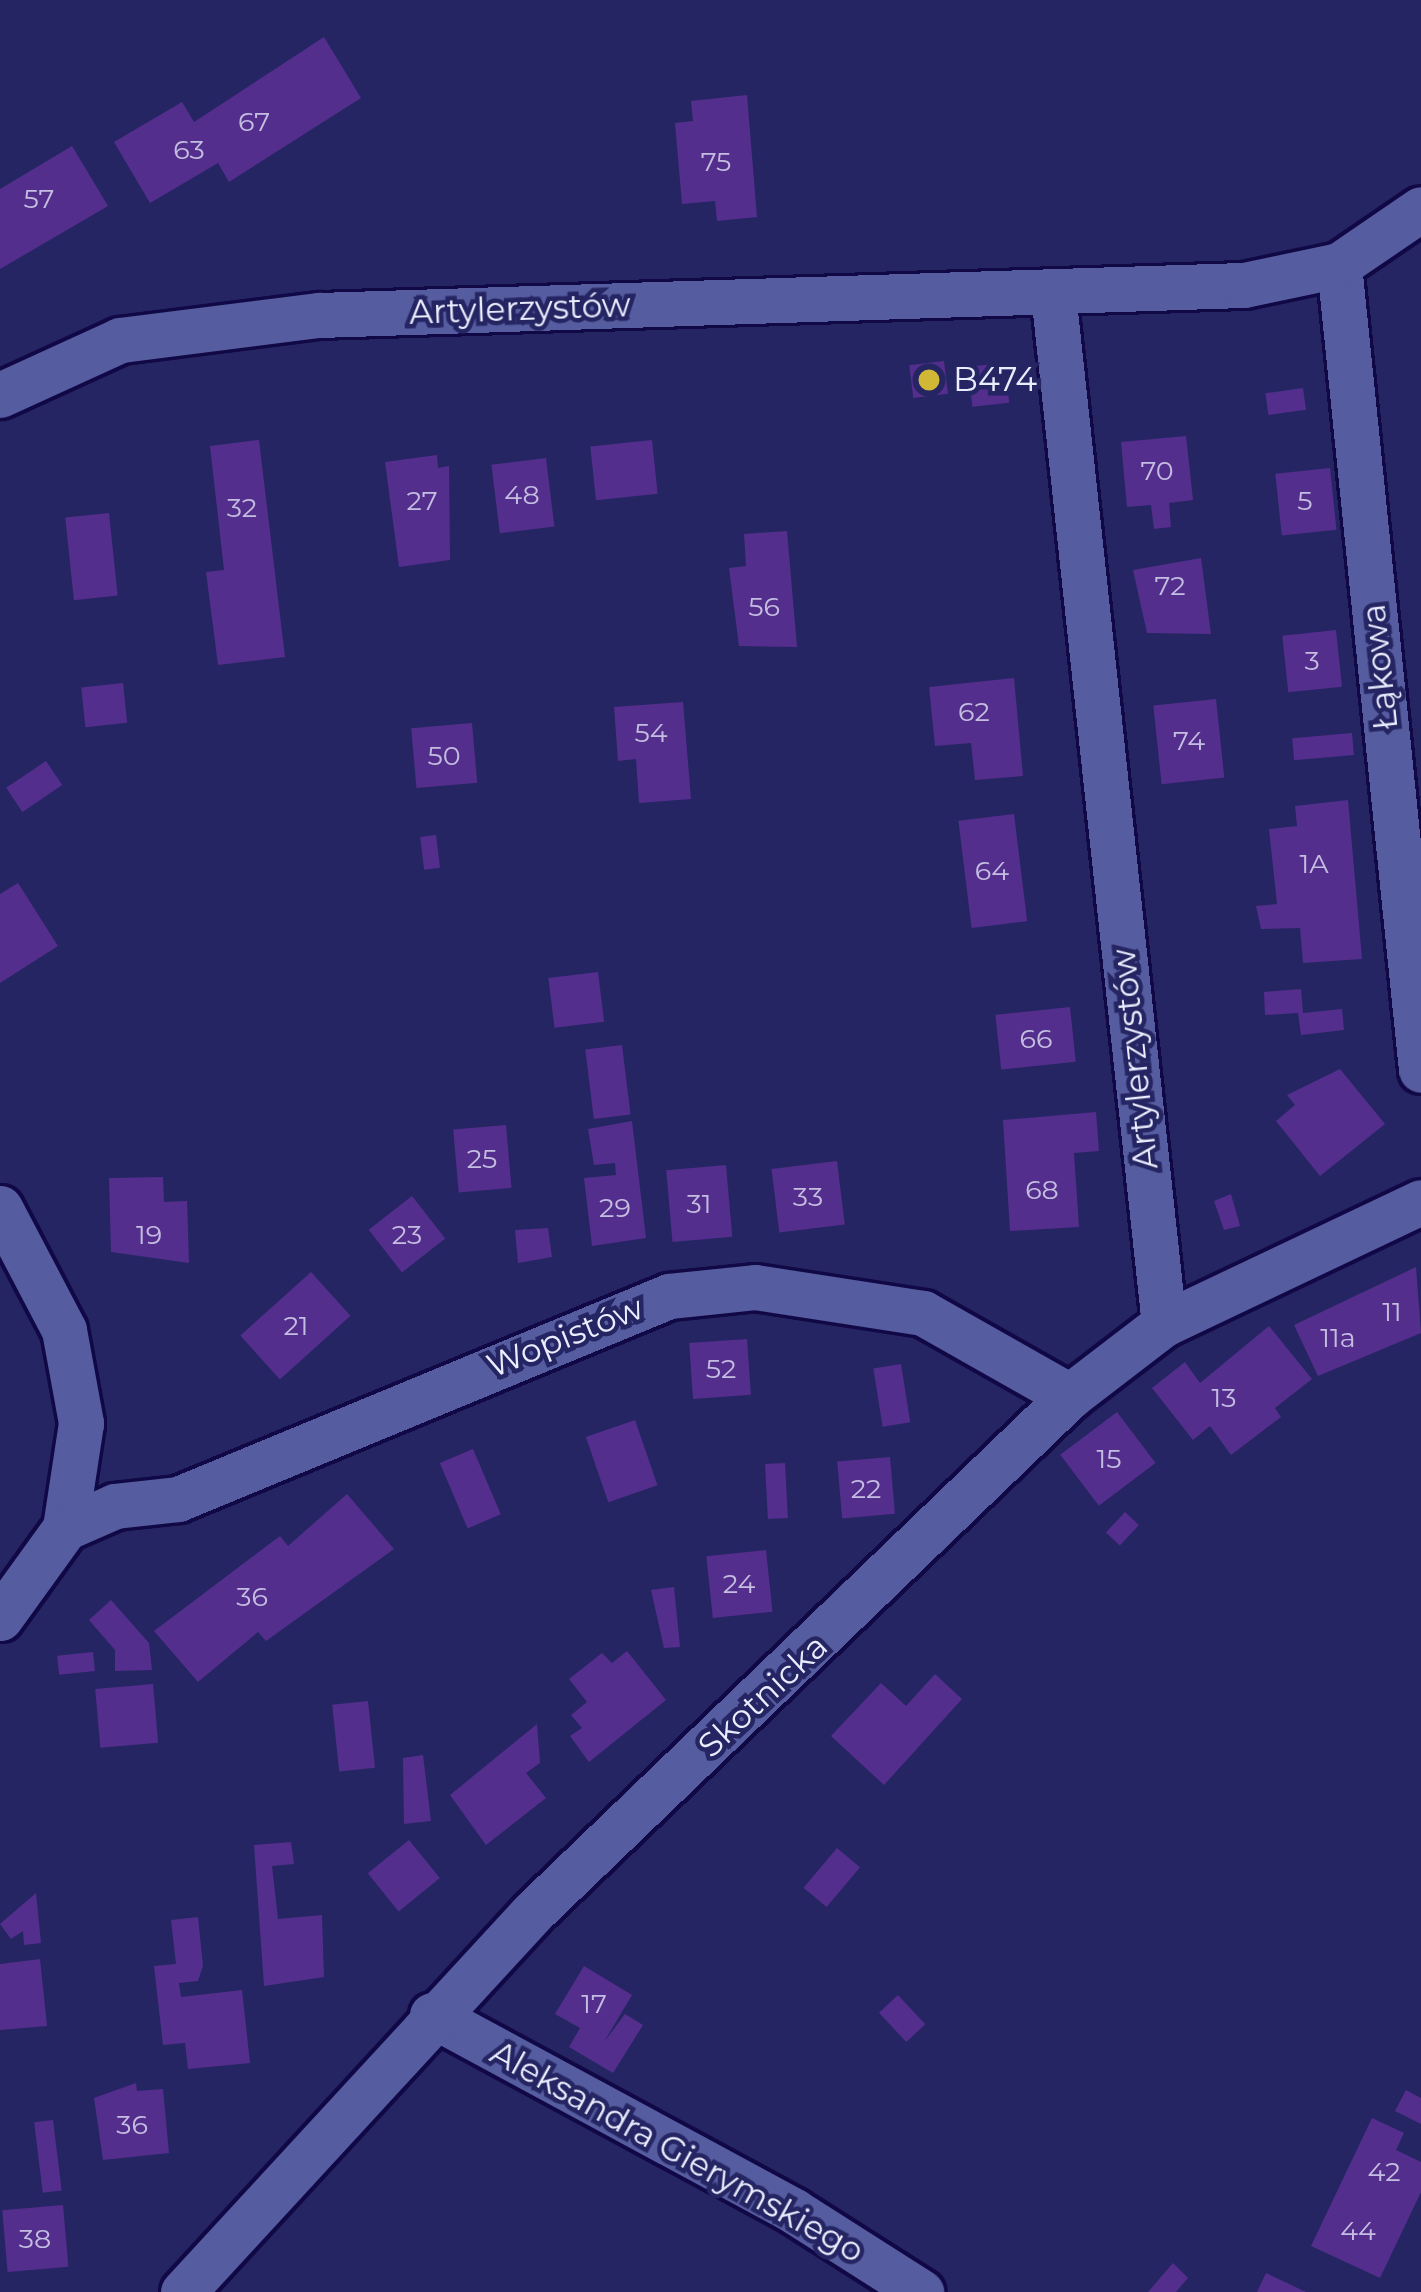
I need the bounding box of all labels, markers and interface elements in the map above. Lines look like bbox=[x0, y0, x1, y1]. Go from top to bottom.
house number: 67 bbox=[238, 106, 270, 138]
house number: 63 bbox=[173, 134, 205, 166]
house number: 75 bbox=[701, 146, 731, 178]
house number: 57 bbox=[24, 183, 54, 215]
street label: Artylerzystów bbox=[409, 285, 631, 333]
place label: B474 bbox=[953, 360, 1037, 400]
marker: B474 bbox=[916, 367, 942, 393]
house number: 70 bbox=[1140, 455, 1174, 487]
house number: 48 bbox=[504, 479, 540, 511]
house number: 27 bbox=[406, 485, 438, 517]
house number: 5 bbox=[1297, 485, 1313, 517]
house number: 32 bbox=[227, 492, 257, 524]
house number: 72 bbox=[1154, 570, 1186, 602]
house number: 56 bbox=[748, 591, 780, 623]
street label: Łąkowa bbox=[1354, 602, 1406, 732]
house number: 3 bbox=[1304, 645, 1320, 677]
house number: 62 bbox=[958, 696, 990, 728]
house number: 54 bbox=[634, 717, 668, 749]
house number: 74 bbox=[1173, 725, 1205, 757]
house number: 50 bbox=[427, 740, 461, 772]
house number: 1A bbox=[1299, 848, 1329, 880]
house number: 64 bbox=[975, 855, 1009, 887]
street label: Artylerzystów bbox=[1104, 947, 1166, 1171]
house number: 66 bbox=[1020, 1023, 1052, 1055]
house number: 25 bbox=[467, 1143, 497, 1175]
house number: 68 bbox=[1025, 1174, 1059, 1206]
house number: 33 bbox=[793, 1181, 823, 1213]
house number: 31 bbox=[687, 1188, 711, 1220]
house number: 29 bbox=[599, 1192, 631, 1224]
house number: 19 bbox=[136, 1219, 162, 1251]
house number: 23 bbox=[392, 1219, 422, 1251]
street label: Wopistów bbox=[481, 1288, 649, 1386]
house number: 11 bbox=[1382, 1296, 1402, 1328]
house number: 21 bbox=[283, 1310, 309, 1342]
house number: 11a bbox=[1320, 1322, 1356, 1354]
house number: 52 bbox=[706, 1353, 736, 1385]
house number: 13 bbox=[1212, 1382, 1236, 1414]
house number: 15 bbox=[1096, 1443, 1122, 1475]
house number: 22 bbox=[851, 1473, 881, 1505]
house number: 24 bbox=[723, 1568, 755, 1600]
house number: 36 bbox=[236, 1581, 268, 1613]
street label: Skotnicka bbox=[690, 1626, 836, 1766]
house number: 17 bbox=[581, 1988, 607, 2020]
street label: Aleksandra Gierymskiego bbox=[484, 2033, 870, 2271]
house number: 36 bbox=[116, 2109, 148, 2141]
house number: 42 bbox=[1367, 2156, 1401, 2188]
house number: 44 bbox=[1340, 2215, 1376, 2247]
house number: 38 bbox=[19, 2223, 51, 2255]

